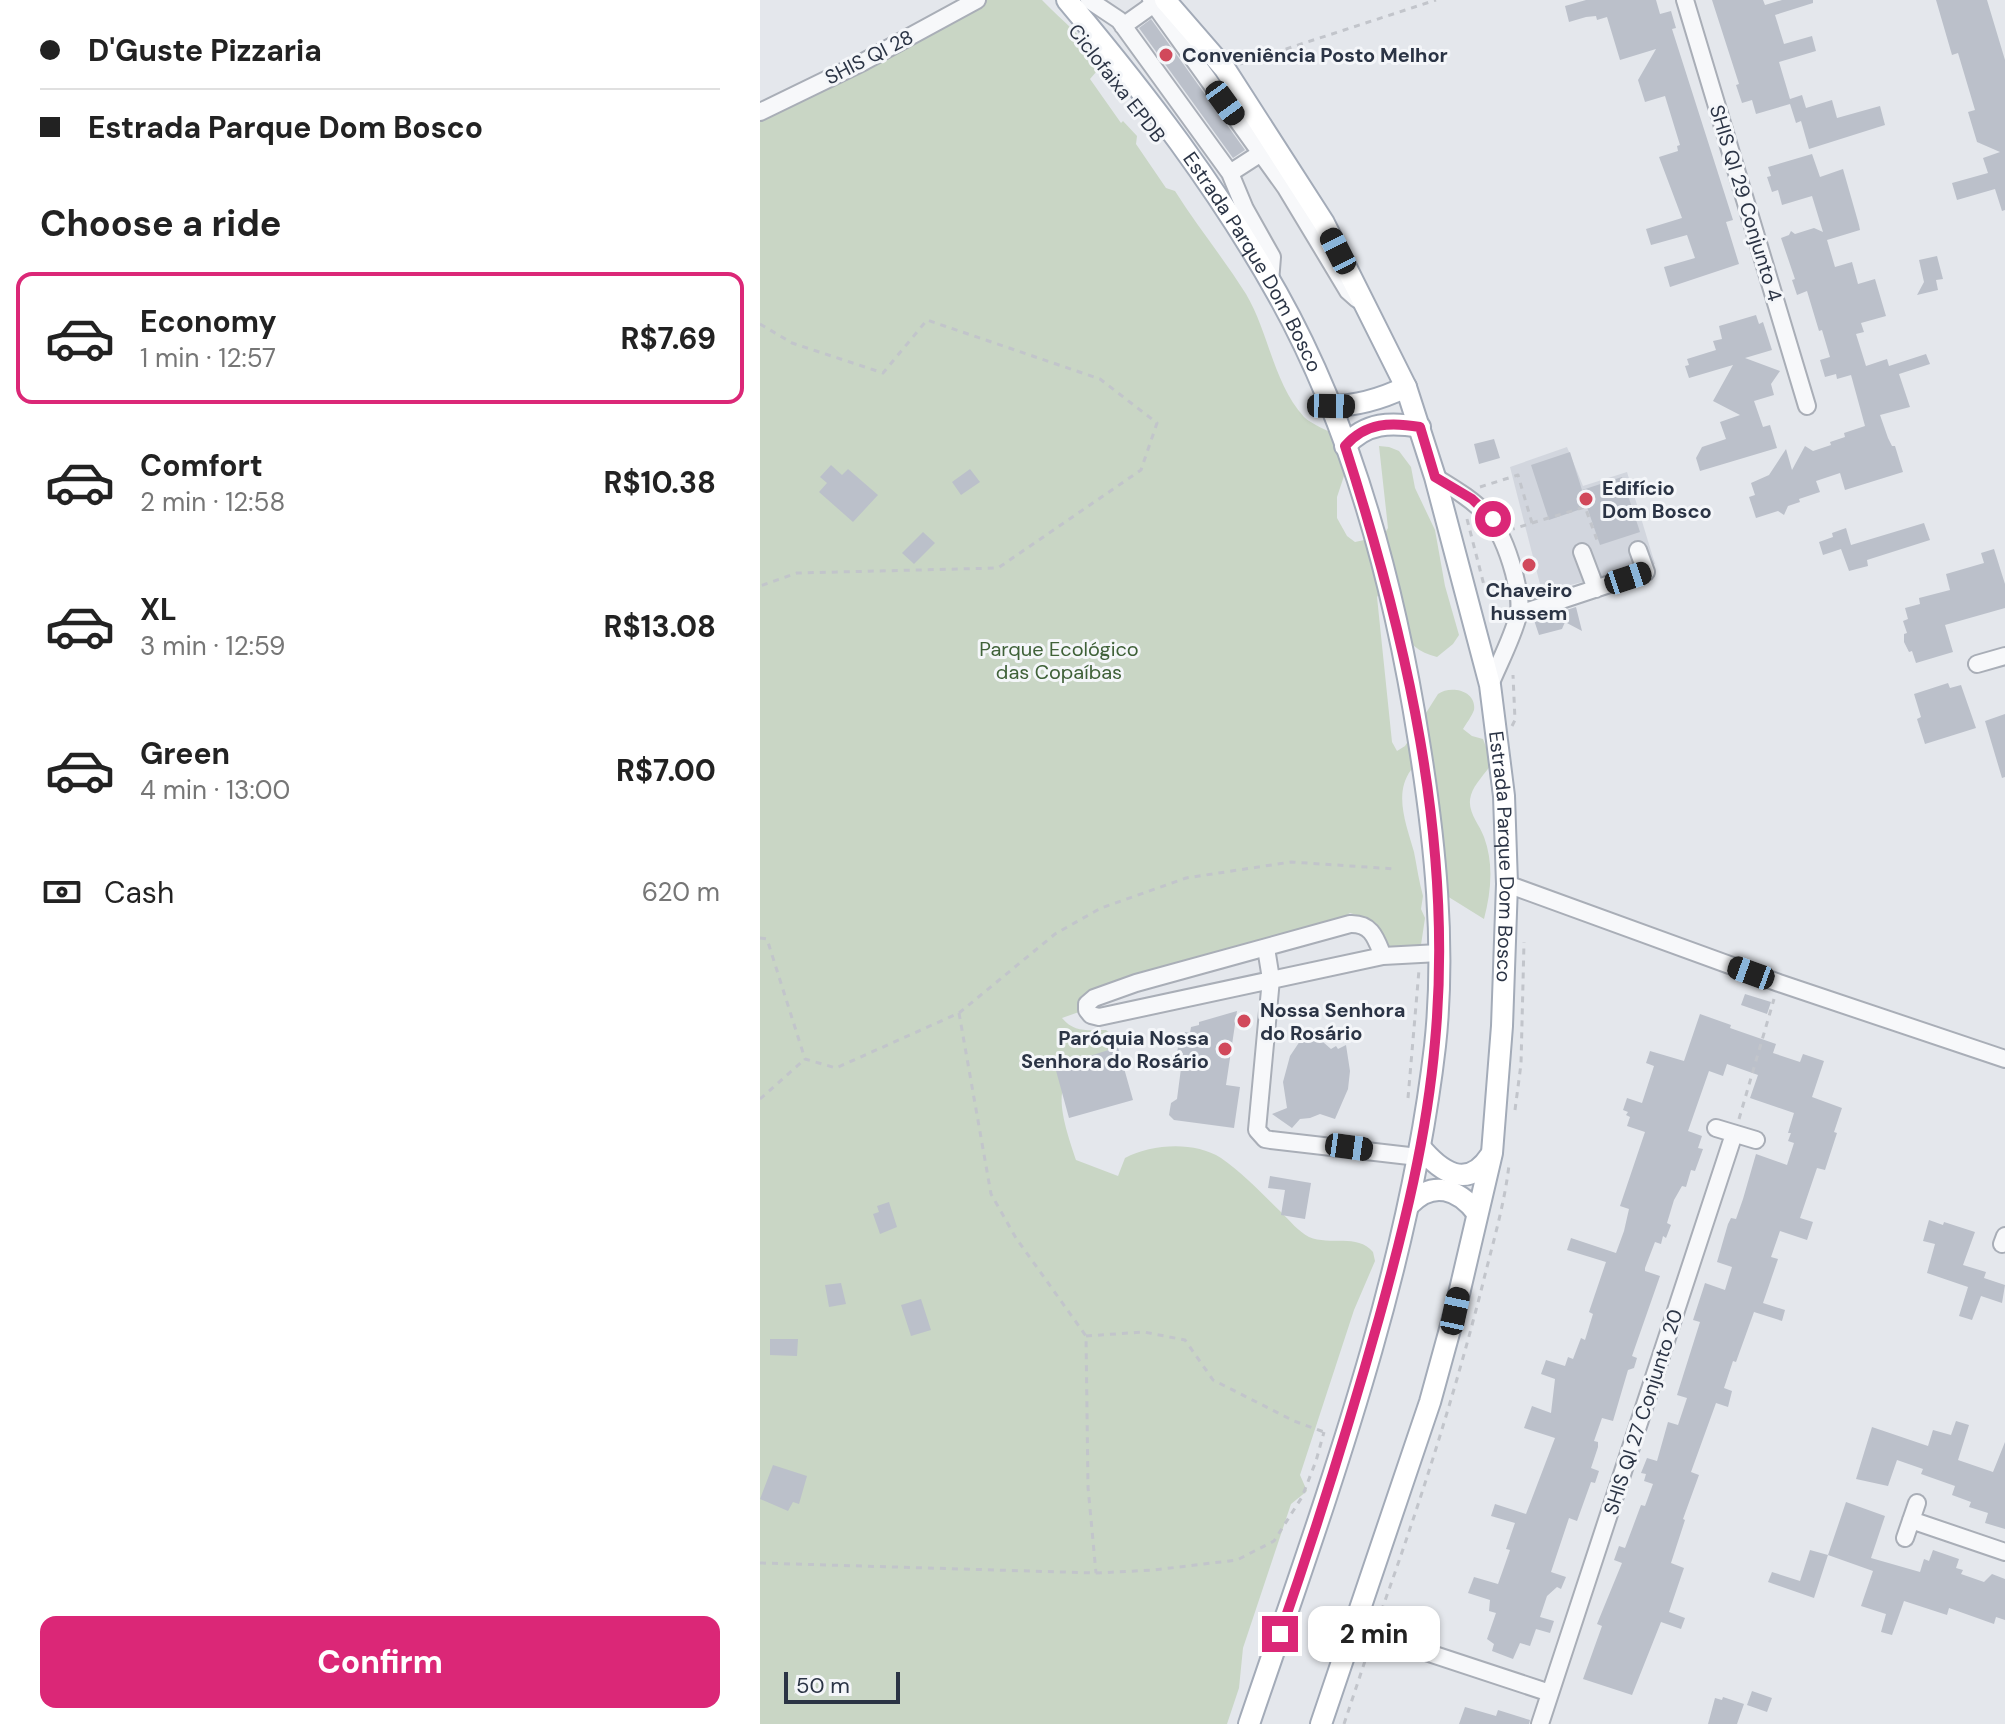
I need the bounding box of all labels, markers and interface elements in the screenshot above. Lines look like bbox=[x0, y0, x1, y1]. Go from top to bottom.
street label: Ciclofaixa EPDB bbox=[1063, 18, 1171, 148]
street label: SHIS QI 28 bbox=[820, 24, 918, 90]
text: D'Guste Pizzaria bbox=[88, 31, 322, 70]
place label: Conveniência Posto Melhor bbox=[1182, 42, 1448, 68]
marker: Conveniência Posto Melhor bbox=[1157, 46, 1175, 64]
car bbox=[1201, 77, 1249, 129]
street label: SHIS QI 29 Conjunto 4 bbox=[1704, 102, 1788, 304]
text: Estrada Parque Dom Bosco bbox=[88, 108, 483, 147]
street label: Estrada Parque Dom Bosco bbox=[1177, 147, 1328, 376]
text: Choose a ride bbox=[40, 200, 281, 247]
car bbox=[1316, 224, 1360, 278]
icon: car bbox=[44, 302, 116, 374]
text: Economy bbox=[140, 302, 277, 341]
text: R$7.69 bbox=[621, 319, 716, 358]
text: 1 min · 12:57 bbox=[140, 341, 276, 375]
car bbox=[1307, 394, 1355, 418]
icon: car bbox=[44, 446, 116, 518]
text: Comfort bbox=[140, 446, 263, 485]
text: R$10.38 bbox=[603, 463, 716, 502]
place label: Edifício Dom Bosco bbox=[1602, 475, 1712, 524]
text: 2 min · 12:58 bbox=[140, 485, 285, 519]
marker: Edifício Dom Bosco bbox=[1577, 490, 1595, 508]
route start bbox=[1475, 501, 1511, 537]
marker: Chaveiro hussem bbox=[1520, 556, 1538, 574]
car bbox=[1601, 559, 1655, 597]
place label: Chaveiro hussem bbox=[1485, 577, 1573, 626]
icon: car bbox=[44, 590, 116, 662]
text: XL bbox=[140, 590, 177, 629]
text: R$13.08 bbox=[603, 607, 716, 646]
text: 3 min · 12:59 bbox=[140, 629, 285, 663]
park label: Parque Ecológico das Copaíbas bbox=[979, 636, 1139, 685]
street label: Estrada Parque Dom Bosco bbox=[1483, 730, 1520, 983]
icon: car bbox=[44, 734, 116, 806]
text: Green bbox=[140, 734, 230, 773]
text: R$7.00 bbox=[616, 751, 716, 790]
text: 4 min · 13:00 bbox=[140, 773, 290, 807]
icon: cash bbox=[40, 870, 84, 914]
text: Cash bbox=[104, 873, 174, 912]
text: 620 m bbox=[642, 875, 720, 909]
car bbox=[1724, 954, 1778, 992]
place label: Nossa Senhora do Rosário bbox=[1260, 997, 1405, 1046]
marker: Nossa Senhora do Rosário bbox=[1235, 1012, 1253, 1030]
place label: Paróquia Nossa Senhora do Rosário bbox=[1021, 1025, 1209, 1074]
marker: Paróquia Nossa Senhora do Rosário bbox=[1216, 1040, 1234, 1058]
car bbox=[1324, 1132, 1374, 1162]
car bbox=[1438, 1285, 1472, 1337]
street label: SHIS QI 27 Conjunto 20 bbox=[1597, 1306, 1689, 1518]
callout: 2 min bbox=[1308, 1606, 1440, 1662]
button: Confirm bbox=[40, 1616, 720, 1708]
route end bbox=[1262, 1616, 1298, 1652]
text: 2 min bbox=[1340, 1617, 1408, 1651]
scale bar bbox=[784, 1668, 900, 1704]
text: 50 m bbox=[796, 1671, 850, 1700]

